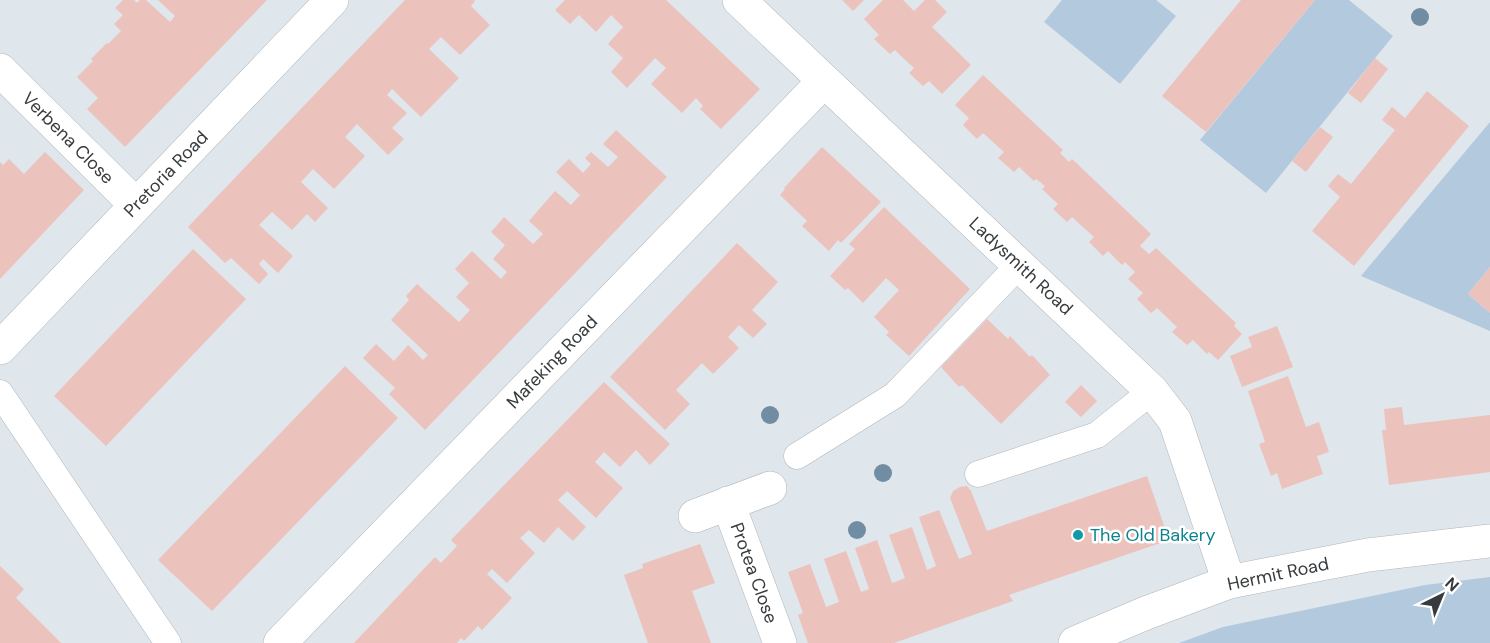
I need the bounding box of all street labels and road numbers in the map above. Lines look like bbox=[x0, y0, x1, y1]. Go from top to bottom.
street label: Verbena Close bbox=[17, 87, 119, 189]
street label: Pretoria Road bbox=[119, 126, 213, 222]
street label: Ladysmith Road bbox=[964, 212, 1078, 320]
street label: Mafeking Road bbox=[501, 310, 603, 414]
street label: Protea Close bbox=[725, 519, 783, 627]
street label: Hermit Road bbox=[1225, 552, 1331, 596]

